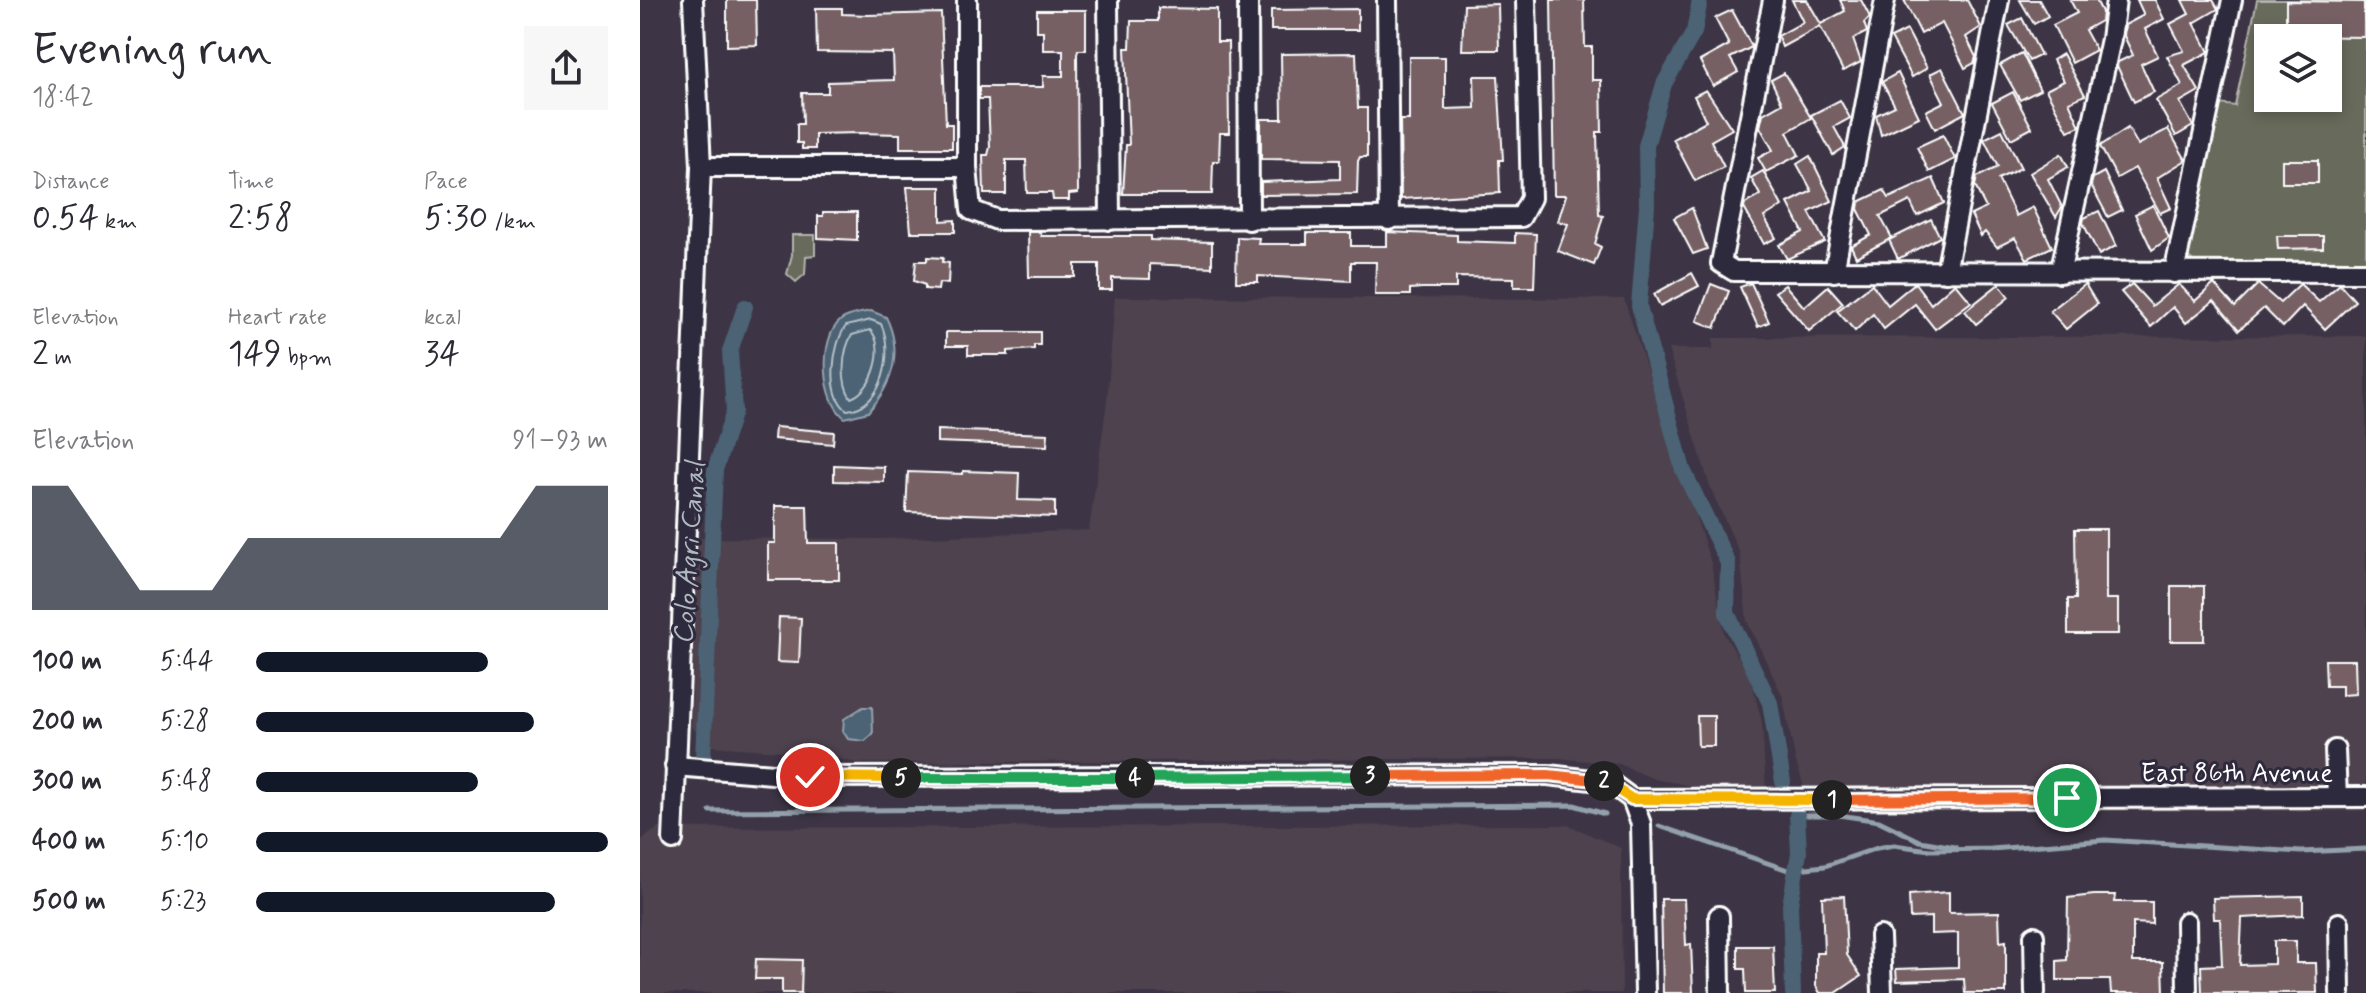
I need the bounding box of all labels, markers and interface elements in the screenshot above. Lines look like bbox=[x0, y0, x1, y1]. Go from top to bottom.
text: Evening run bbox=[32, 22, 272, 80]
map controls bbox=[2254, 24, 2342, 112]
button: layers bbox=[2254, 24, 2342, 112]
button: share bbox=[524, 26, 608, 110]
text: 18:42 bbox=[32, 81, 94, 115]
text: Distance bbox=[32, 168, 109, 196]
text: Time bbox=[228, 168, 274, 196]
text: Pace bbox=[424, 168, 468, 196]
text: 0.54 bbox=[32, 196, 99, 241]
text: 2:58 bbox=[228, 196, 293, 241]
text: 5:30 bbox=[424, 196, 488, 241]
text: km bbox=[99, 208, 137, 236]
text: /km bbox=[488, 208, 536, 236]
text: Elevation bbox=[32, 304, 119, 332]
text: Heart rate bbox=[228, 304, 327, 332]
text: kcal bbox=[424, 304, 461, 332]
text: 2 bbox=[32, 332, 49, 377]
text: 149 bbox=[228, 332, 282, 377]
text: 34 bbox=[424, 332, 460, 377]
text: m bbox=[49, 344, 72, 372]
text: bpm bbox=[282, 344, 332, 372]
text: Elevation bbox=[32, 424, 134, 458]
text: 91–93 m bbox=[513, 424, 608, 458]
water label: Colo Agri Canal bbox=[666, 459, 715, 646]
text: 100 m bbox=[32, 645, 102, 679]
text: 5:44 bbox=[160, 645, 213, 679]
text: 200 m bbox=[32, 705, 103, 739]
text: 5:28 bbox=[160, 705, 210, 739]
pin bbox=[776, 743, 844, 811]
icon: check bbox=[788, 755, 832, 799]
pin: 3 bbox=[1350, 756, 1390, 796]
street label: East 86th Avenue bbox=[2141, 757, 2333, 791]
pin: 5 bbox=[881, 758, 921, 798]
pin: 4 bbox=[1115, 758, 1155, 798]
pin: 2 bbox=[1584, 761, 1624, 801]
text: 3 bbox=[1365, 762, 1375, 790]
text: 5 bbox=[894, 764, 908, 792]
text: 4 bbox=[1129, 764, 1141, 792]
pin bbox=[2033, 764, 2101, 832]
text: 300 m bbox=[32, 765, 102, 799]
text: 5:48 bbox=[160, 765, 212, 799]
text: 2 bbox=[1599, 767, 1609, 795]
icon: arrive bbox=[2045, 776, 2089, 820]
pin: 1 bbox=[1812, 780, 1852, 820]
text: 1 bbox=[1827, 786, 1837, 814]
text: 400 m bbox=[32, 825, 105, 859]
text: 5:10 bbox=[160, 825, 209, 859]
text: 500 m bbox=[32, 885, 106, 919]
text: 5:23 bbox=[160, 885, 206, 919]

